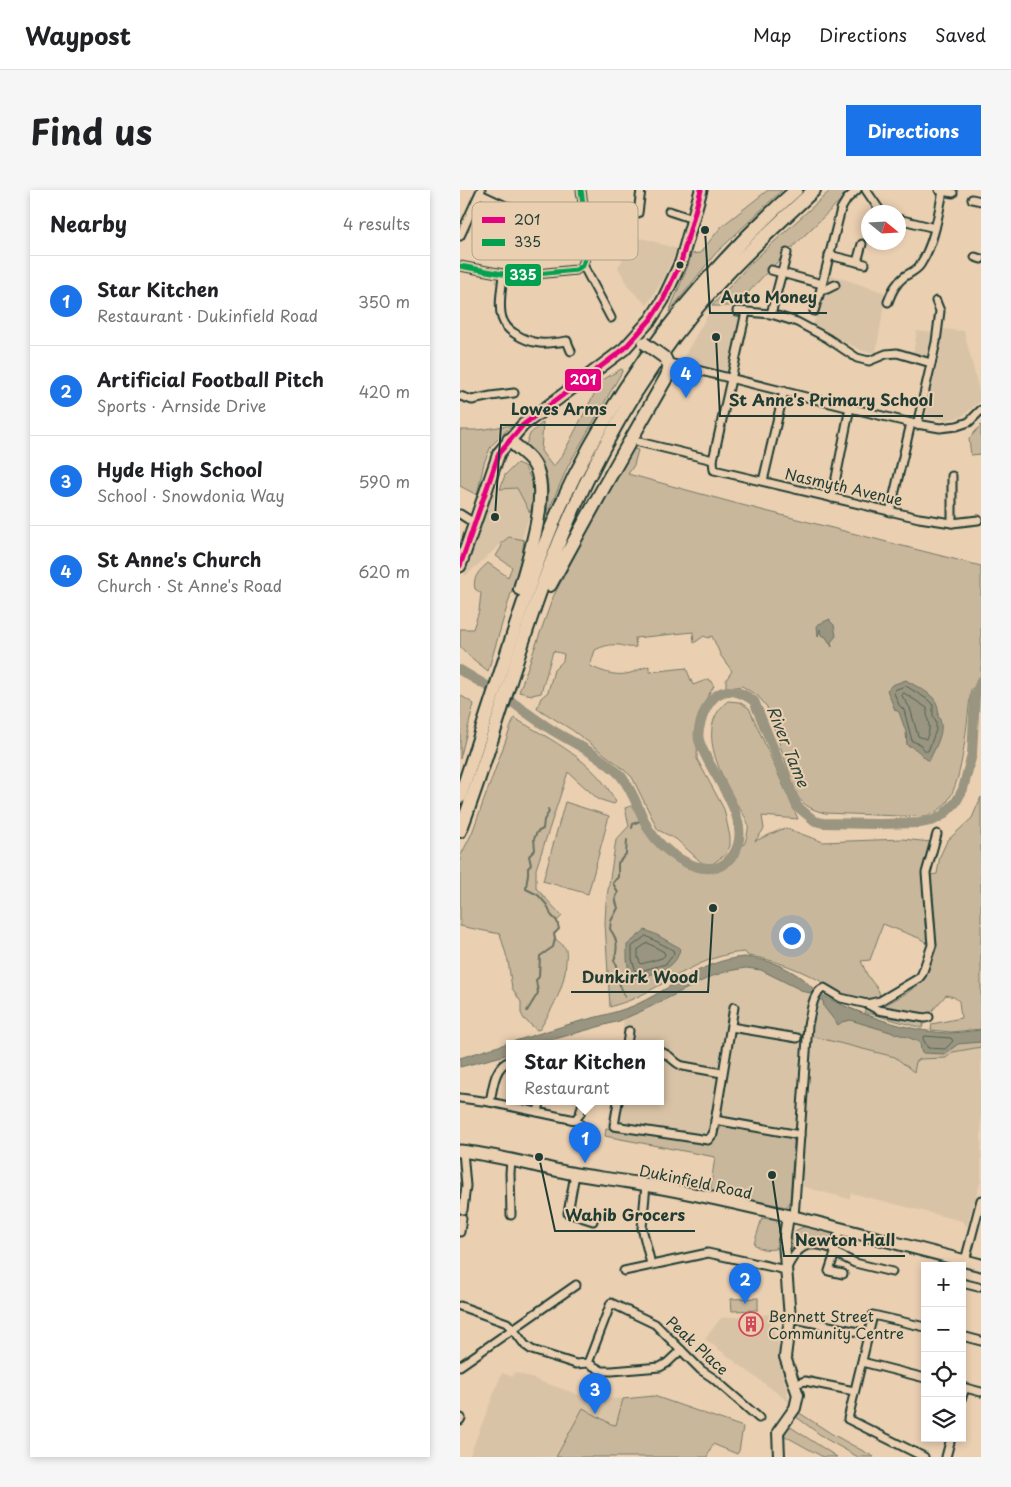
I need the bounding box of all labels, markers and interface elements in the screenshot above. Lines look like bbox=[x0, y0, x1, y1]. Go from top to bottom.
text: Waypost bbox=[25, 17, 131, 53]
text: Map bbox=[753, 21, 791, 48]
text: Directions bbox=[819, 21, 907, 48]
text: Saved bbox=[935, 21, 986, 48]
text: Find us bbox=[30, 104, 152, 157]
button: Directions bbox=[846, 105, 981, 156]
legend bbox=[472, 202, 638, 260]
north arrow bbox=[861, 205, 906, 250]
text: Nearby bbox=[50, 207, 127, 239]
text: 201 bbox=[514, 209, 540, 230]
text: 4 results bbox=[343, 211, 410, 235]
text: 335 bbox=[514, 231, 541, 252]
unlabelled marker bbox=[675, 260, 685, 270]
line badge: 335 bbox=[504, 263, 542, 287]
text: 335 bbox=[509, 264, 537, 285]
text: Star Kitchen bbox=[97, 275, 219, 303]
callout: Auto Money bbox=[710, 282, 827, 313]
text: Auto Money bbox=[721, 284, 817, 308]
text: 1 bbox=[62, 289, 70, 313]
text: 350 m bbox=[358, 289, 410, 313]
text: Restaurant · Dukinfield Road bbox=[97, 303, 318, 327]
pin: 4 bbox=[670, 357, 702, 398]
text: Artificial Football Pitch bbox=[97, 365, 324, 393]
line badge: 201 bbox=[564, 368, 602, 392]
text: 201 bbox=[570, 369, 597, 390]
text: 2 bbox=[60, 379, 72, 403]
text: 420 m bbox=[359, 379, 410, 403]
callout: St Anne's Primary School bbox=[720, 385, 943, 416]
text: St Anne's Primary School bbox=[729, 387, 933, 411]
text: Sports · Arnside Drive bbox=[97, 393, 266, 417]
callout: Lowes Arms bbox=[501, 394, 616, 425]
text: Lowes Arms bbox=[511, 396, 607, 420]
text: Hyde High School bbox=[97, 455, 263, 483]
street label: Nasmyth Avenue bbox=[783, 461, 905, 511]
text: 3 bbox=[61, 469, 71, 493]
text: 590 m bbox=[358, 469, 410, 493]
text: School · Snowdonia Way bbox=[97, 483, 285, 507]
text: St Anne's Church bbox=[97, 545, 261, 573]
text: 4 bbox=[61, 559, 71, 583]
text: 620 m bbox=[358, 559, 410, 583]
text: Church · St Anne's Road bbox=[97, 573, 282, 597]
water label: River Tame bbox=[762, 702, 817, 792]
your location bbox=[779, 923, 805, 949]
callout: Dunkirk Wood bbox=[571, 961, 708, 992]
text: Dunkirk Wood bbox=[582, 964, 698, 988]
popup bbox=[506, 1040, 664, 1105]
text: Star Kitchen bbox=[524, 1047, 646, 1075]
text: Restaurant bbox=[524, 1075, 610, 1099]
pin: 1 bbox=[569, 1122, 601, 1163]
street label: Dukinfield Road bbox=[637, 1158, 755, 1204]
callout: Wahib Grocers bbox=[555, 1200, 695, 1231]
text: Wahib Grocers bbox=[565, 1202, 685, 1226]
callout: Newton Hall bbox=[784, 1225, 905, 1256]
text: Newton Hall bbox=[795, 1227, 895, 1251]
map controls bbox=[921, 1262, 966, 1442]
button: + bbox=[921, 1262, 966, 1307]
pin: 2 bbox=[729, 1263, 761, 1304]
place label: Bennett Street Community Centre bbox=[768, 1304, 904, 1344]
button: − bbox=[921, 1307, 966, 1352]
street label: Peak Place bbox=[662, 1310, 734, 1380]
building icon: Bennett Street Community Centre bbox=[738, 1311, 764, 1337]
button: locate bbox=[921, 1352, 966, 1397]
pin: 3 bbox=[579, 1373, 611, 1414]
button: layers bbox=[921, 1397, 966, 1442]

